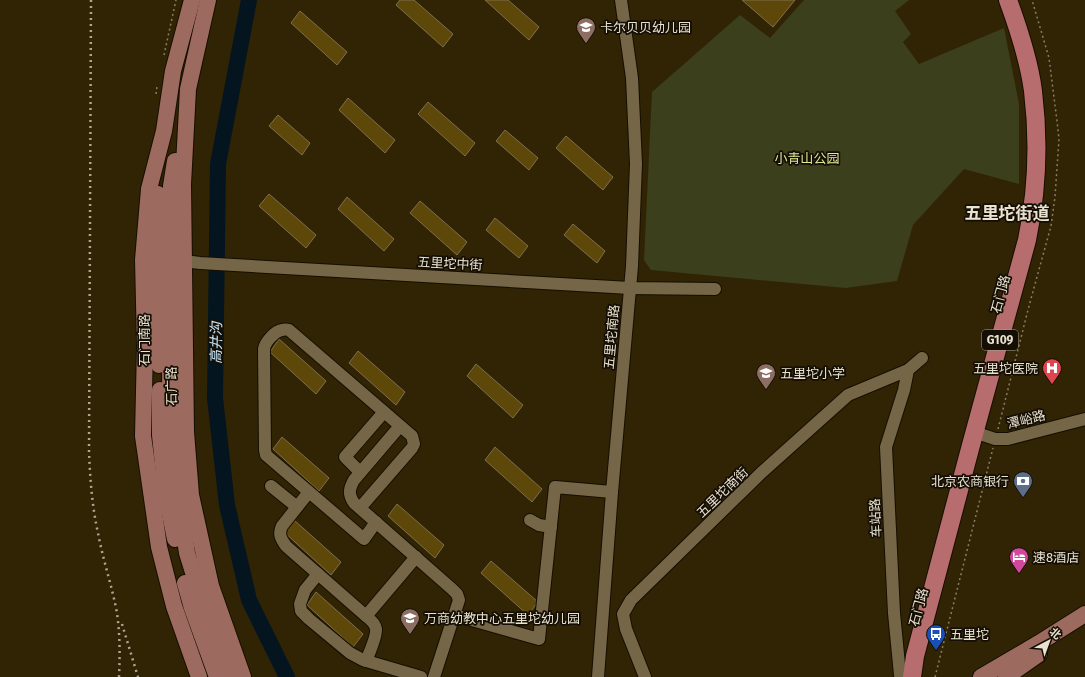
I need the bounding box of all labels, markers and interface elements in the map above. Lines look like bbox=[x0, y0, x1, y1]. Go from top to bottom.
school or university icon: 卡尔贝贝幼儿园 bbox=[575, 16, 597, 44]
place label: 卡尔贝贝幼儿园 bbox=[600, 20, 691, 35]
park label: 小青山公园 bbox=[774, 151, 840, 166]
district label: 五里坨街道 bbox=[965, 203, 1050, 224]
street label: 五里坨中街 bbox=[417, 254, 483, 273]
street label: 石门路 bbox=[988, 273, 1013, 315]
street label: 五里坨南路 bbox=[601, 304, 622, 370]
street label: 石门南路 bbox=[137, 314, 152, 366]
water label: 高井沟 bbox=[208, 320, 225, 364]
road number: G109 bbox=[982, 330, 1018, 350]
hospital icon: 五里坨医院 bbox=[1041, 357, 1063, 385]
place label: 五里坨医院 bbox=[973, 361, 1038, 376]
school or university icon: 五里坨小学 bbox=[755, 362, 777, 390]
street label: 石广路 bbox=[164, 366, 179, 406]
place label: 五里坨小学 bbox=[780, 366, 845, 381]
street label: 潭峪路 bbox=[1005, 407, 1047, 431]
street label: 五里坨南街 bbox=[694, 464, 751, 520]
bank icon: 北京农商银行 bbox=[1012, 470, 1034, 498]
place label: 北京农商银行 bbox=[931, 474, 1009, 489]
street label: 车站路 bbox=[867, 498, 884, 538]
hotel icon: 速8酒店 bbox=[1008, 546, 1030, 574]
place label: 速8酒店 bbox=[1033, 550, 1079, 565]
street label: 石门路 bbox=[906, 586, 931, 628]
school or university icon: 万商幼教中心五里坨幼儿园 bbox=[399, 607, 421, 635]
place label: 万商幼教中心五里坨幼儿园 bbox=[424, 611, 580, 626]
north arrow bbox=[1029, 621, 1069, 661]
bus stop icon: 五里坨 bbox=[925, 623, 947, 651]
text: 北 bbox=[1047, 625, 1064, 642]
place label: 五里坨 bbox=[950, 627, 989, 642]

